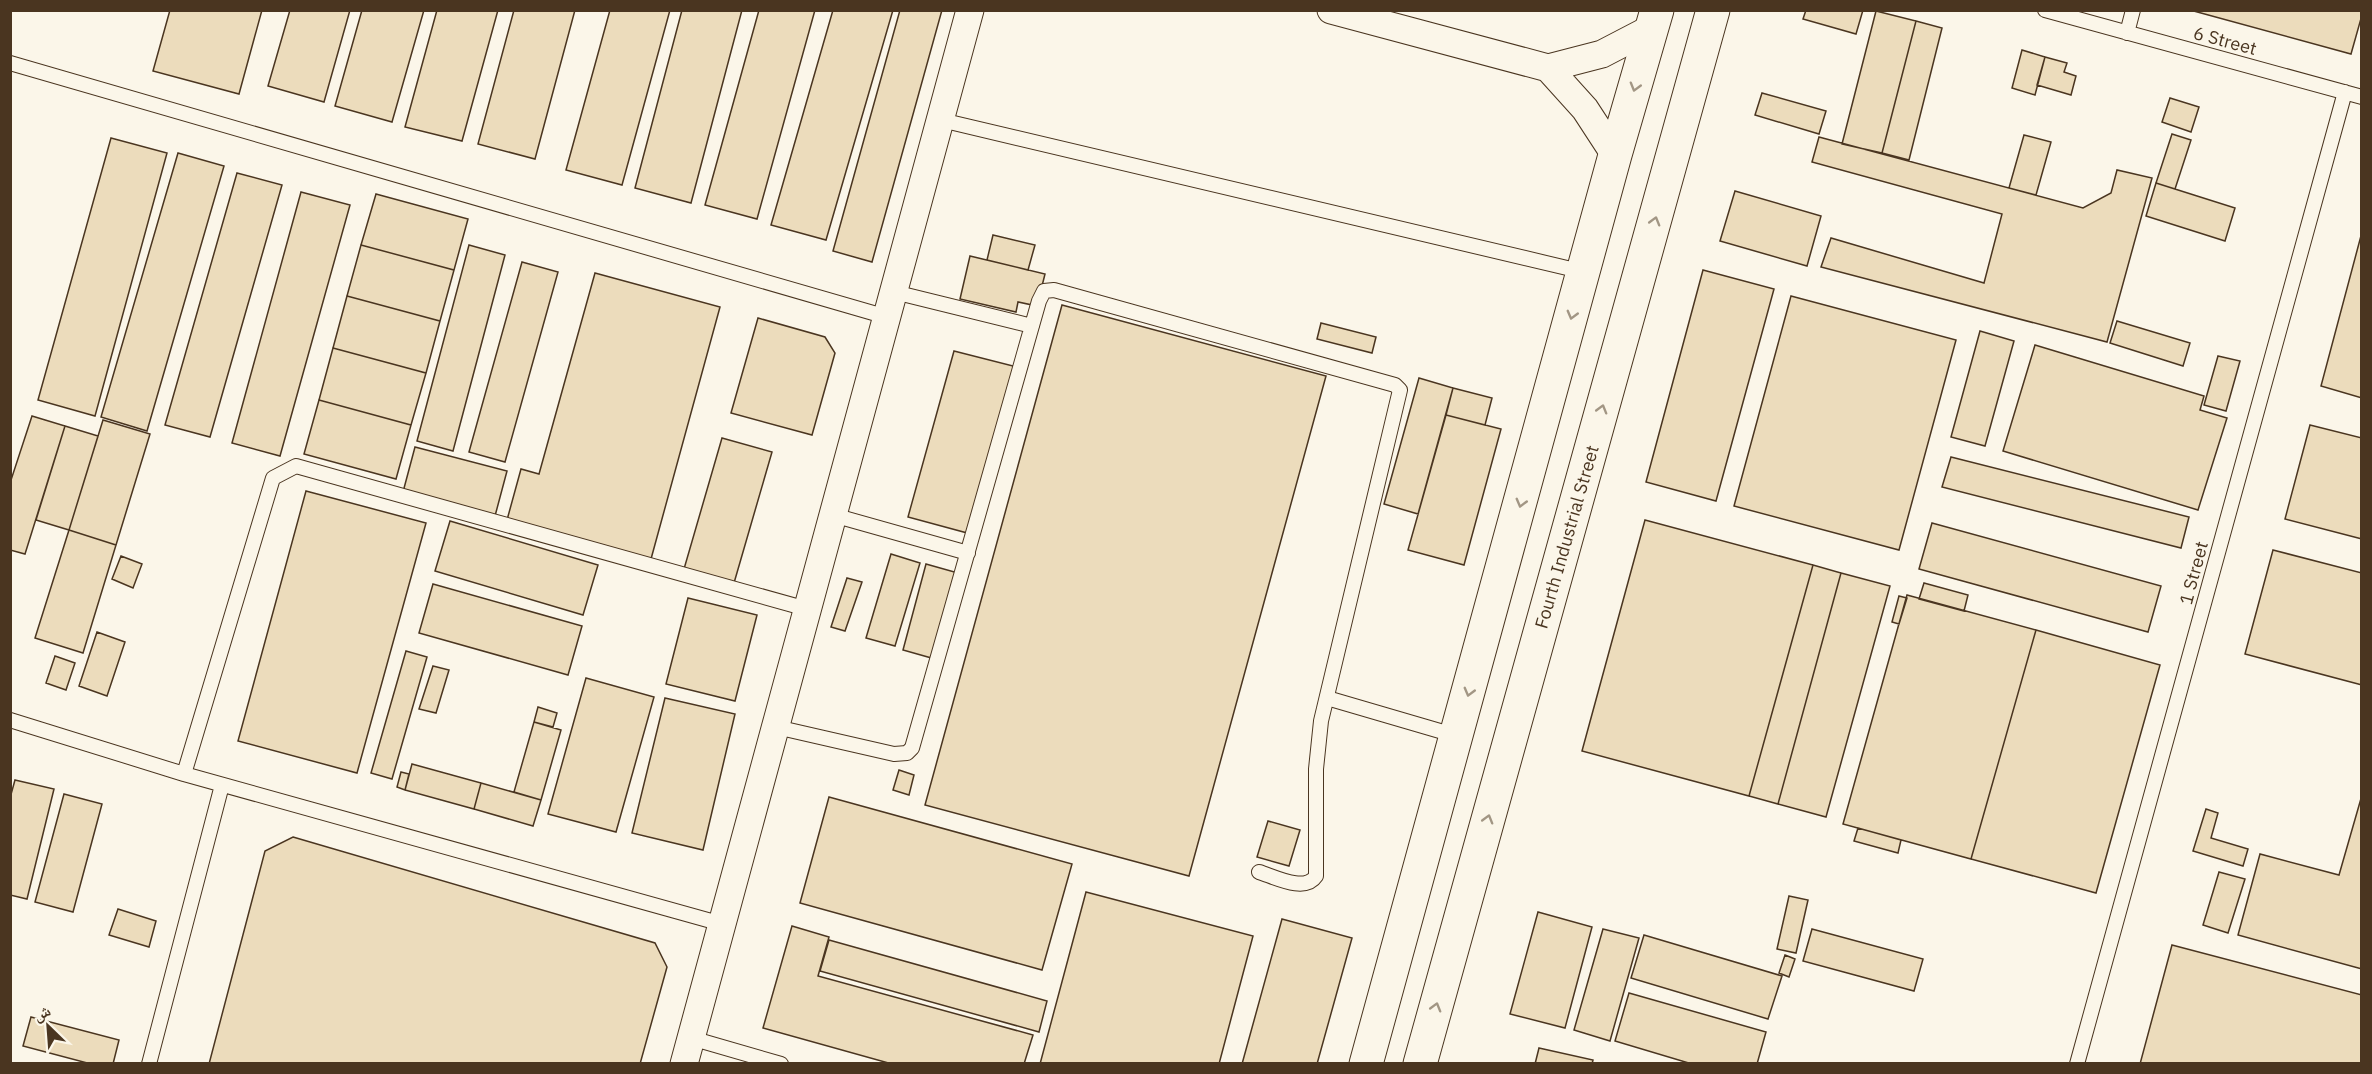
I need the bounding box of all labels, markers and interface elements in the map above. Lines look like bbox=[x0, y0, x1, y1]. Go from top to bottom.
street label: 6 Street bbox=[2191, 21, 2259, 60]
one-way arrow bbox=[1630, 81, 1642, 92]
one-way arrow bbox=[1647, 216, 1660, 226]
one-way arrow bbox=[1567, 310, 1579, 320]
one-way arrow bbox=[1595, 404, 1607, 415]
street label: Fourth Industrial Street bbox=[1529, 443, 1604, 631]
one-way arrow bbox=[1515, 498, 1528, 508]
street label: 1 Street bbox=[2174, 539, 2213, 607]
one-way arrow bbox=[1464, 686, 1476, 696]
one-way arrow bbox=[1481, 814, 1493, 825]
north arrow bbox=[18, 996, 78, 1056]
text: ش bbox=[30, 1000, 54, 1025]
one-way arrow bbox=[1428, 1002, 1441, 1012]

